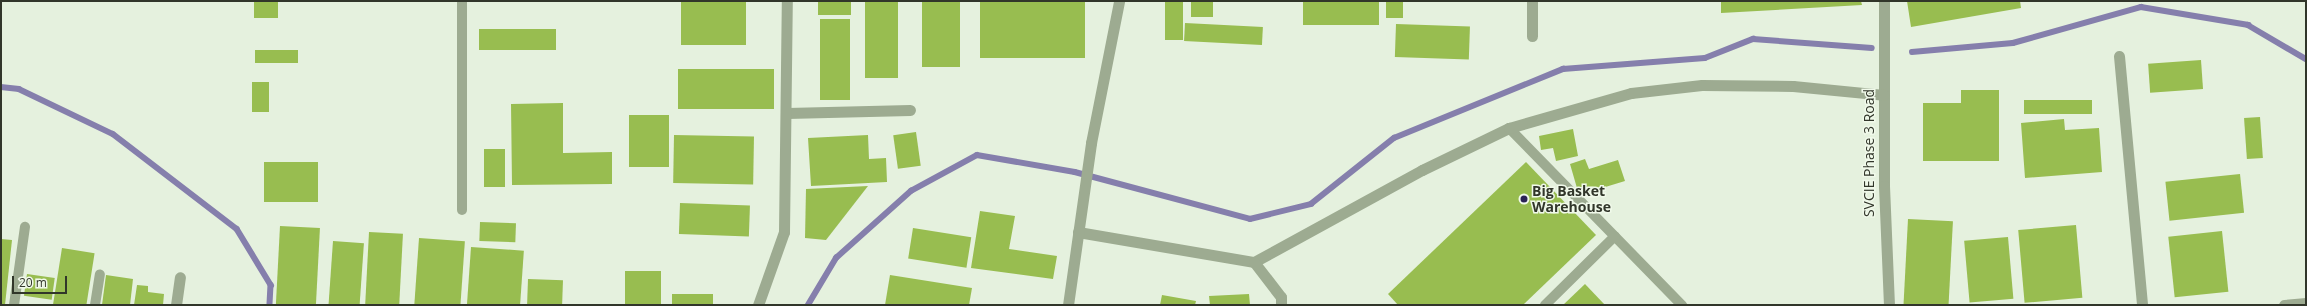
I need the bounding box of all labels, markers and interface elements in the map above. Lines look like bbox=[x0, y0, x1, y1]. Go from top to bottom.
street label: SVCIE Phase 3 Road bbox=[1861, 89, 1877, 217]
place label: Big Basket Warehouse bbox=[1532, 183, 1611, 216]
marker: Big Basket Warehouse bbox=[1519, 194, 1529, 204]
scale bar bbox=[14, 268, 69, 294]
text: 20 m bbox=[19, 274, 47, 291]

